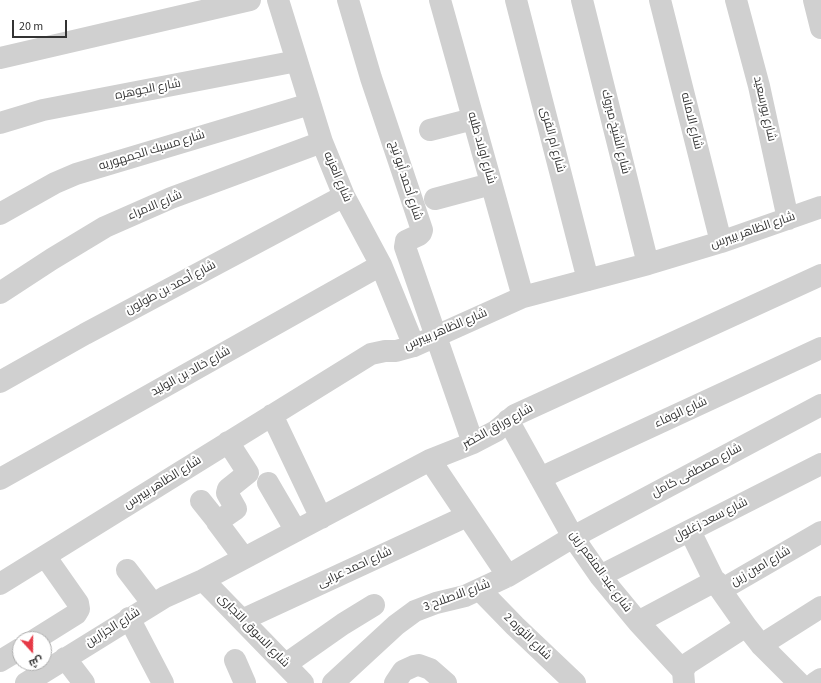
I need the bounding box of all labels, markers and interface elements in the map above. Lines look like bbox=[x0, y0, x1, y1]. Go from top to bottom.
scale bar bbox=[14, 12, 69, 38]
text: 20 m bbox=[19, 18, 43, 35]
street label: شارع بورسعيد bbox=[750, 75, 778, 143]
street label: شارع الجوهره bbox=[114, 77, 182, 103]
street label: شارع الشيخ مبروك bbox=[598, 88, 632, 176]
street label: شارع الامانه bbox=[677, 91, 705, 151]
street label: شارع ام القرى bbox=[536, 106, 568, 174]
street label: شارع اولاد طلبه bbox=[464, 110, 498, 186]
street label: شارع مسبك الجمهوريه bbox=[97, 128, 207, 174]
street label: شارع أحمد أبو تيج bbox=[385, 140, 425, 222]
street label: شارع العزبه bbox=[320, 150, 354, 204]
street label: شارع الامراء bbox=[126, 188, 184, 224]
street label: شارع الظاهر بيبرس bbox=[709, 210, 797, 252]
street label: شارع أحمد بن طولون bbox=[123, 258, 219, 318]
street label: شارع الظاهر بيبرس bbox=[402, 306, 490, 354]
street label: شارع خالد بن الوليد bbox=[149, 344, 233, 400]
street label: شارع الوفاء bbox=[652, 395, 710, 431]
street label: شارع وراق الخضر bbox=[460, 402, 536, 452]
street label: شارع مصطفى كامل bbox=[649, 441, 745, 501]
street label: شارع الظاهر بيبرس bbox=[122, 453, 204, 513]
street label: شارع سعد زغلول bbox=[672, 495, 750, 545]
street label: شارع عبد المنعم زين bbox=[566, 529, 634, 615]
street label: شارع امين زين bbox=[729, 544, 793, 590]
street label: شارع احمد عرابى bbox=[316, 545, 394, 591]
street label: شارع الاصلاح 3 bbox=[422, 577, 492, 615]
street label: شارع السوق التجارى bbox=[214, 591, 292, 671]
street label: شارع الجزارين bbox=[83, 605, 143, 651]
street label: شارع الثوره 2 bbox=[500, 611, 554, 663]
north arrow bbox=[12, 631, 52, 671]
text: ش bbox=[27, 652, 45, 671]

